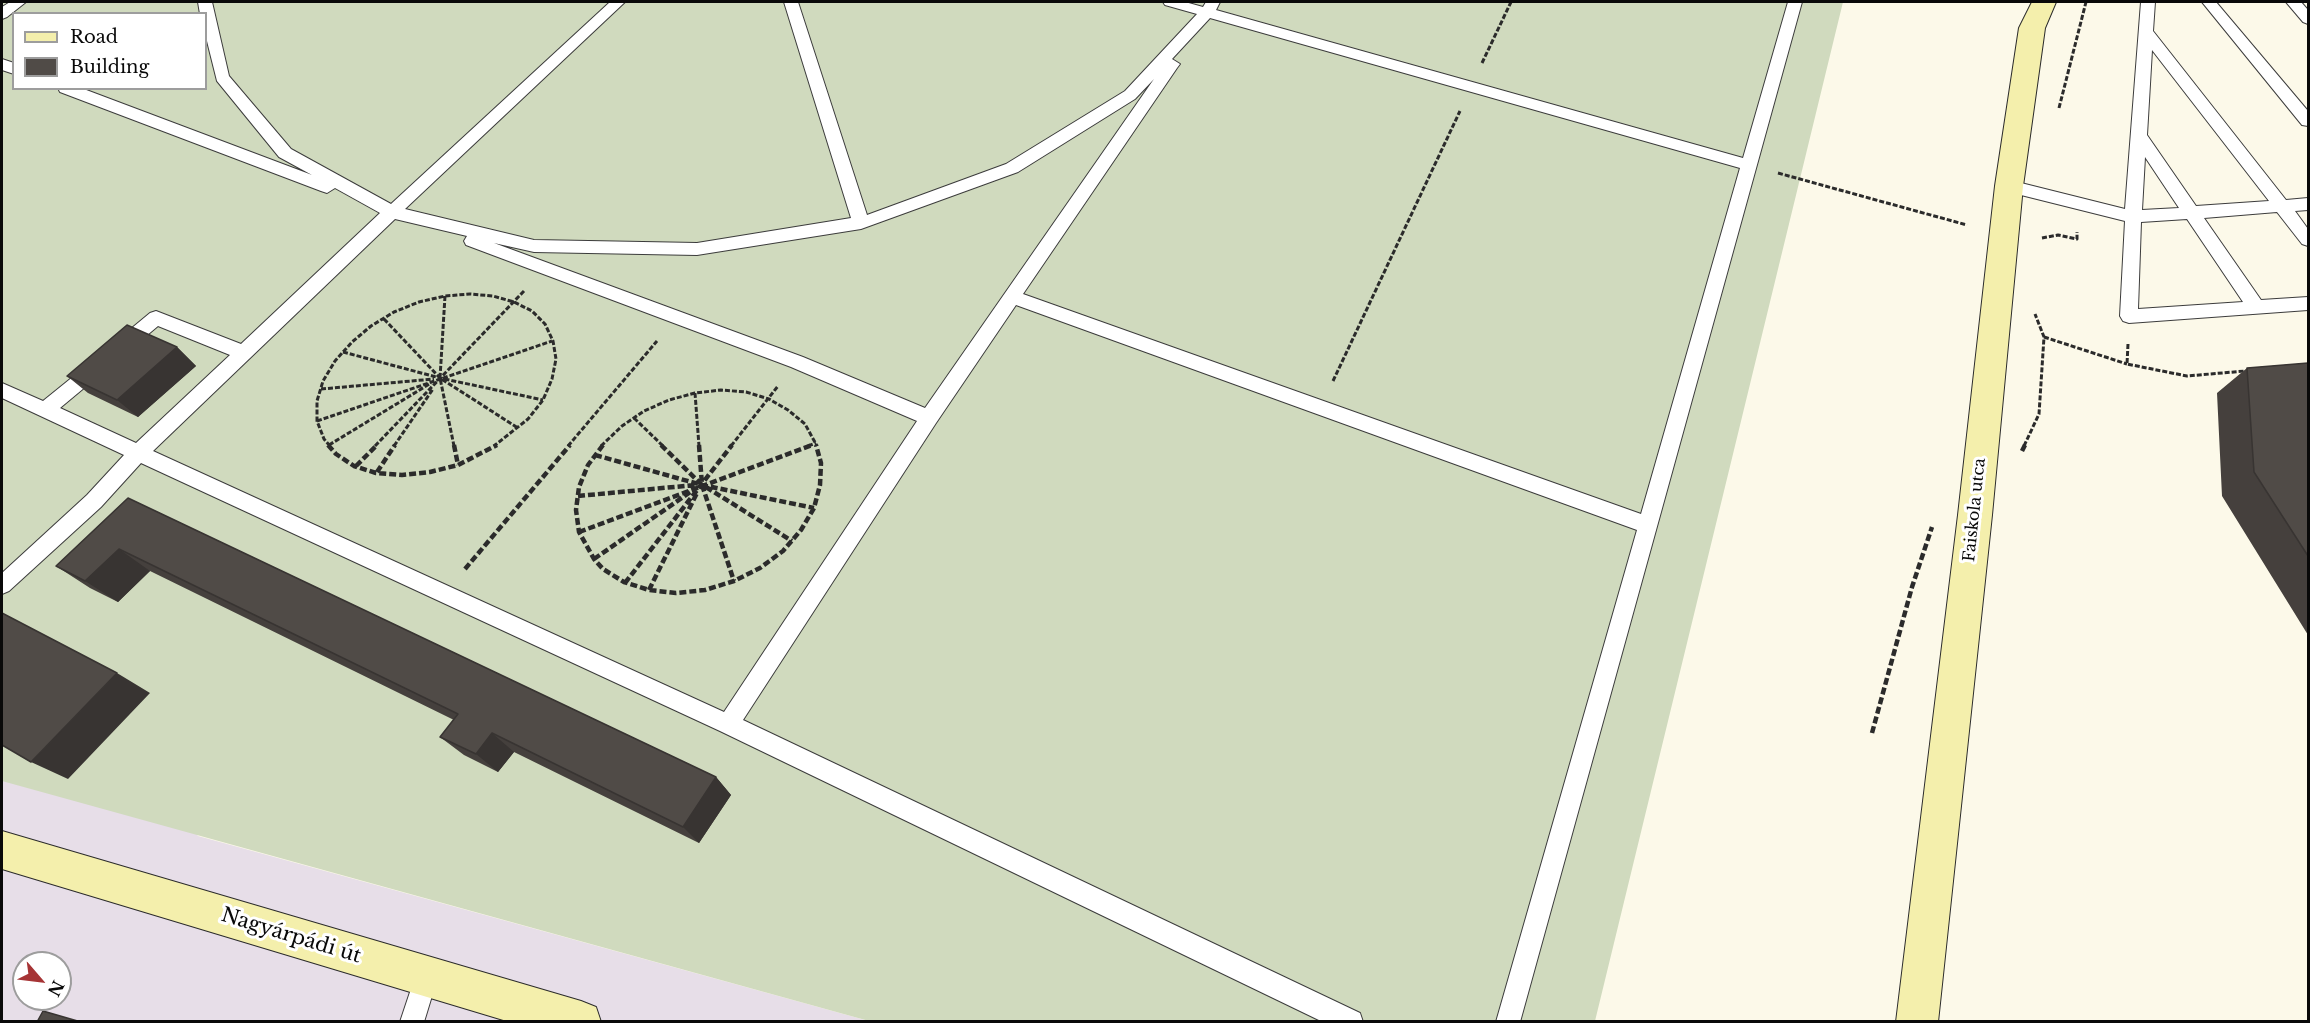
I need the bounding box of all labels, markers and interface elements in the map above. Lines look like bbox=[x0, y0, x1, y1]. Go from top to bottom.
legend bbox=[12, 12, 207, 90]
text: Road bbox=[70, 26, 118, 48]
text: Building bbox=[70, 56, 149, 78]
street label: Faiskola utca bbox=[1960, 457, 1990, 563]
street label: Nagyárpádi út bbox=[218, 903, 364, 969]
north arrow bbox=[12, 951, 72, 1011]
text: N bbox=[44, 977, 68, 1000]

